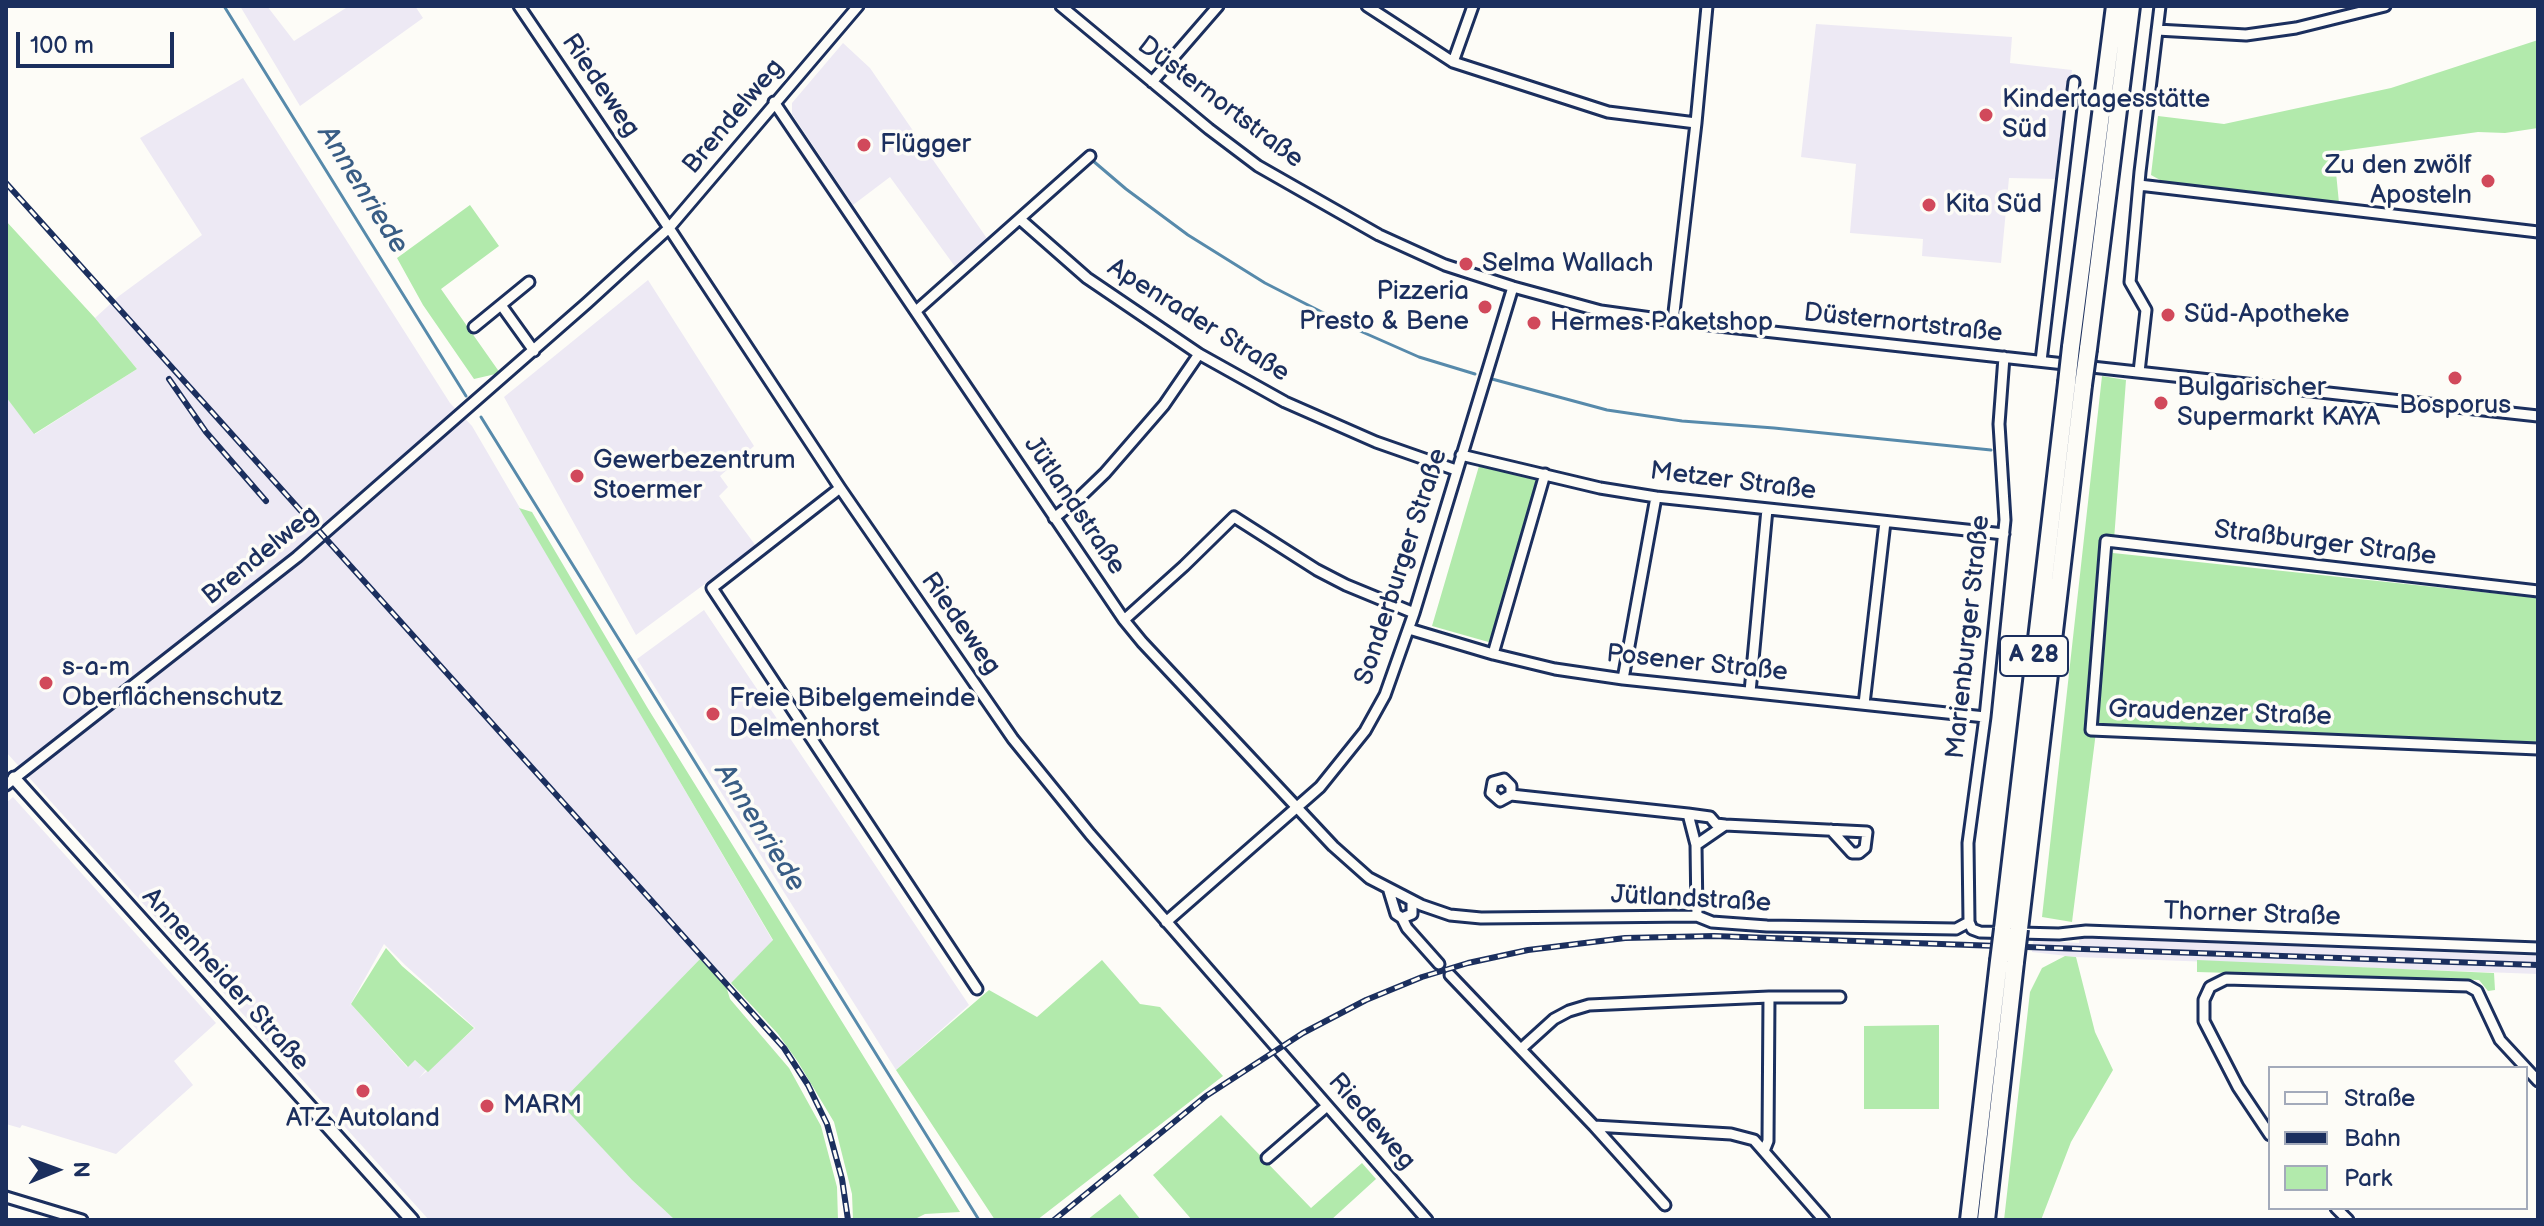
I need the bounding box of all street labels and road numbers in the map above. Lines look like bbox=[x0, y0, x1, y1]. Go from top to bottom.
street label: Riedeweg bbox=[554, 28, 646, 144]
street label: Düsternortstraße bbox=[1131, 30, 1309, 176]
street label: Brendelweg bbox=[677, 53, 791, 181]
street label: Apenrader Straße bbox=[1101, 253, 1295, 389]
street label: Düsternortstraße bbox=[1802, 298, 2004, 350]
street label: Jütlandstraße bbox=[1016, 431, 1132, 581]
street label: Sonderburger Straße bbox=[1349, 445, 1455, 689]
street label: Metzer Straße bbox=[1648, 456, 1818, 508]
street label: Brendelweg bbox=[197, 500, 325, 612]
street label: Marienburger Straße bbox=[1941, 514, 1997, 760]
street label: Straßburger Straße bbox=[2212, 515, 2438, 573]
street label: Riedeweg bbox=[913, 567, 1007, 681]
road number: A 28 bbox=[2000, 636, 2068, 676]
street label: Posener Straße bbox=[1605, 639, 1789, 689]
street label: Graudenzer Straße bbox=[2108, 695, 2332, 733]
street label: Jütlandstraße bbox=[1610, 880, 1772, 920]
street label: Annenheider Straße bbox=[135, 882, 315, 1078]
street label: Thorner Straße bbox=[2163, 896, 2341, 934]
street label: Riedeweg bbox=[1321, 1067, 1421, 1177]

